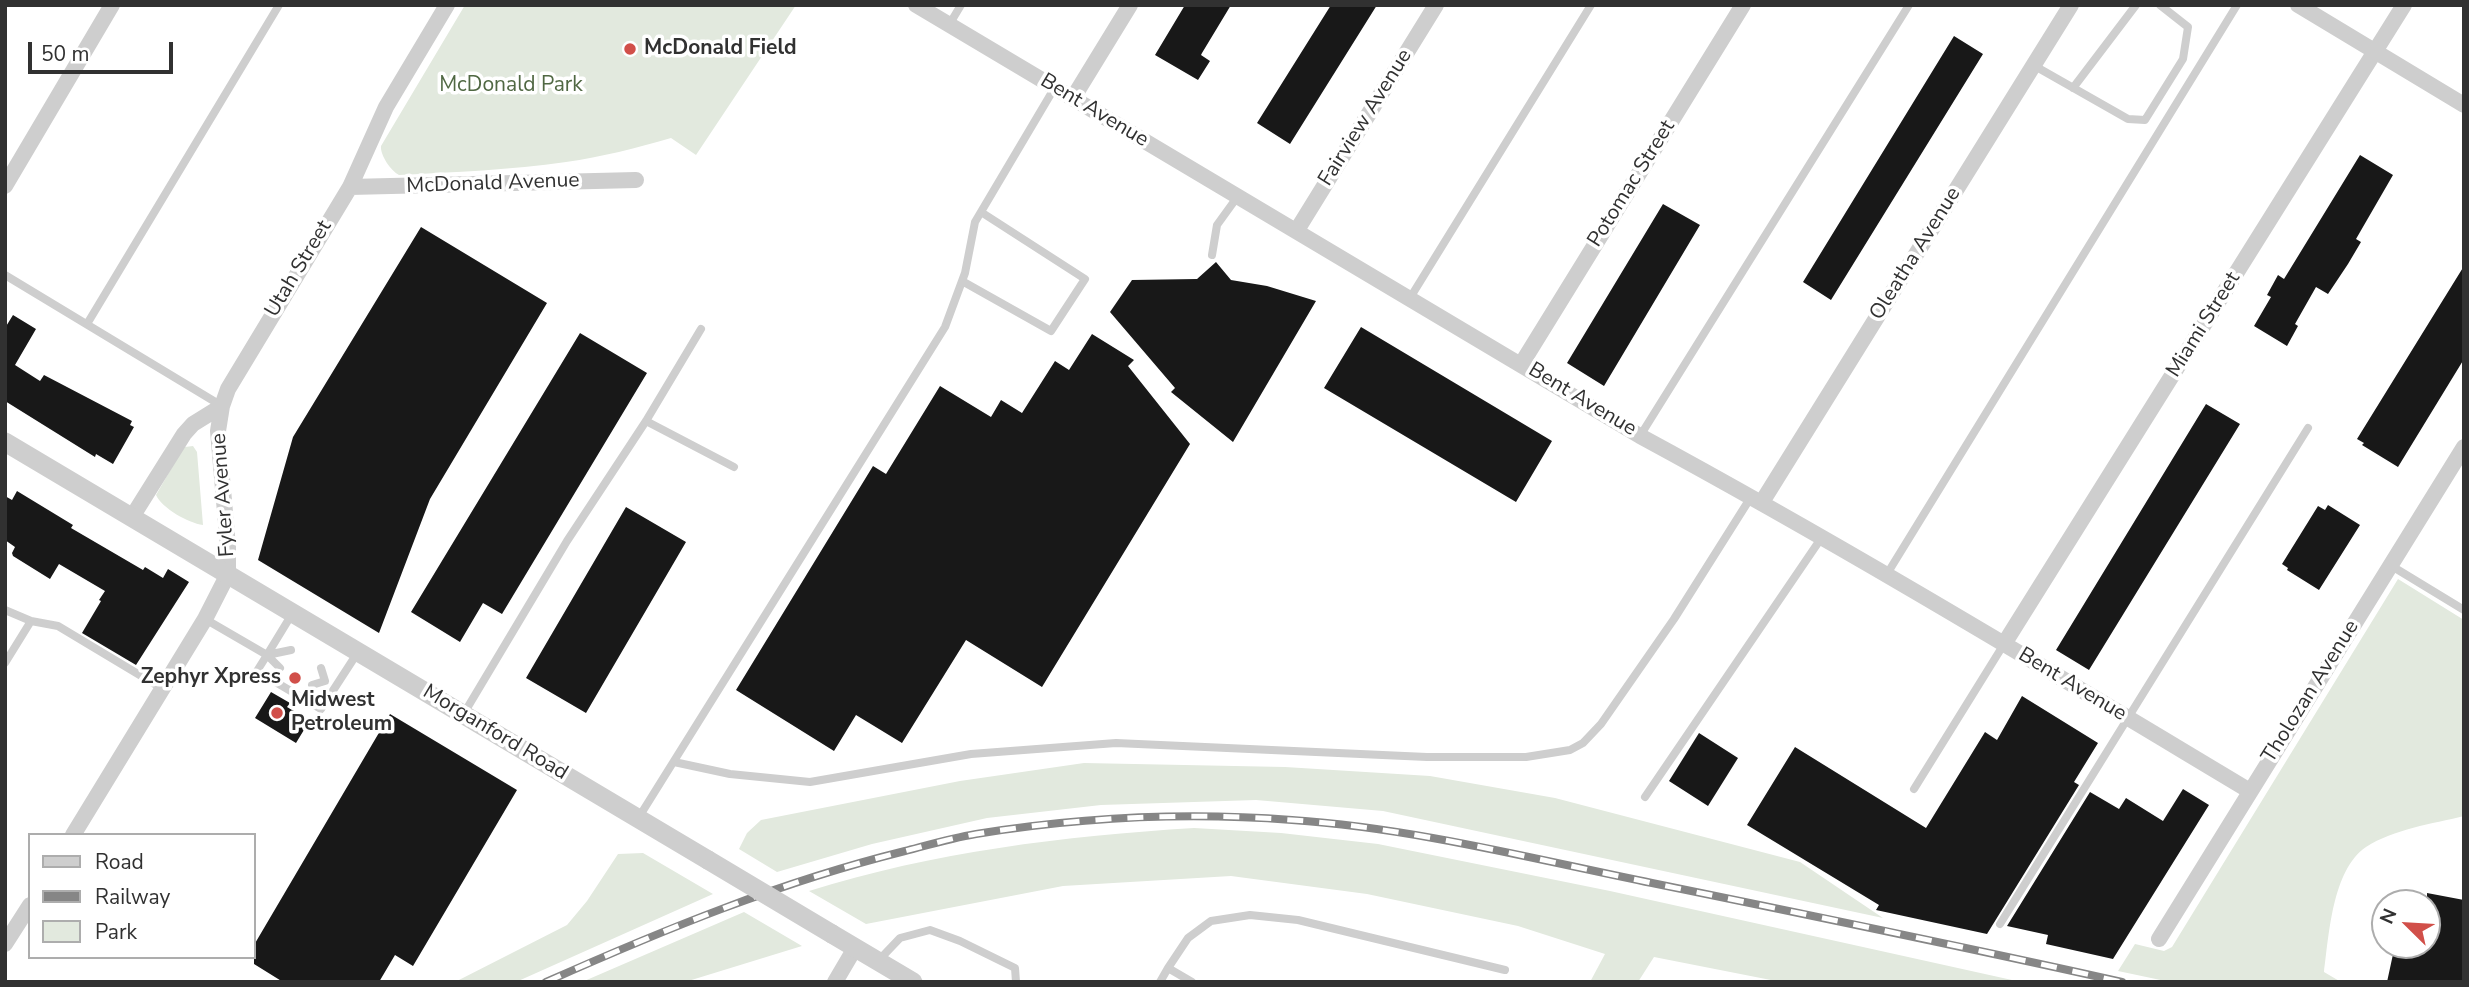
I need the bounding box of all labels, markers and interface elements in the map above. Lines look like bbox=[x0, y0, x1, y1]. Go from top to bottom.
scale bar bbox=[32, 28, 177, 72]
place label: McDonald Field bbox=[644, 36, 797, 62]
text: 50 m bbox=[41, 40, 90, 68]
marker: McDonald Field bbox=[622, 41, 638, 57]
street label: Fairview Avenue bbox=[1314, 45, 1418, 191]
street label: Bent Avenue bbox=[1035, 69, 1153, 153]
park label: McDonald Park bbox=[439, 73, 583, 99]
street label: Potomac Street bbox=[1583, 116, 1681, 252]
street label: McDonald Avenue bbox=[406, 168, 580, 200]
street label: Oleatha Avenue bbox=[1865, 183, 1967, 325]
street label: Utah Street bbox=[260, 216, 338, 322]
street label: Miami Street bbox=[2162, 268, 2246, 382]
street label: Bent Avenue bbox=[1523, 358, 1641, 442]
street label: Fyler Avenue bbox=[207, 432, 241, 558]
street label: Tholozan Avenue bbox=[2257, 616, 2365, 768]
street label: Bent Avenue bbox=[2013, 643, 2131, 727]
place label: Zephyr Xpress bbox=[141, 665, 281, 691]
marker: Zephyr Xpress bbox=[287, 670, 303, 686]
street label: Morganford Road bbox=[418, 680, 572, 786]
place label: Midwest Petroleum bbox=[291, 688, 392, 738]
marker: Midwest Petroleum bbox=[269, 705, 285, 721]
legend bbox=[28, 833, 256, 959]
text: Road bbox=[95, 848, 144, 876]
text: Railway bbox=[95, 883, 170, 911]
north arrow bbox=[2371, 889, 2441, 959]
text: N bbox=[2374, 904, 2403, 928]
text: Park bbox=[95, 918, 137, 946]

